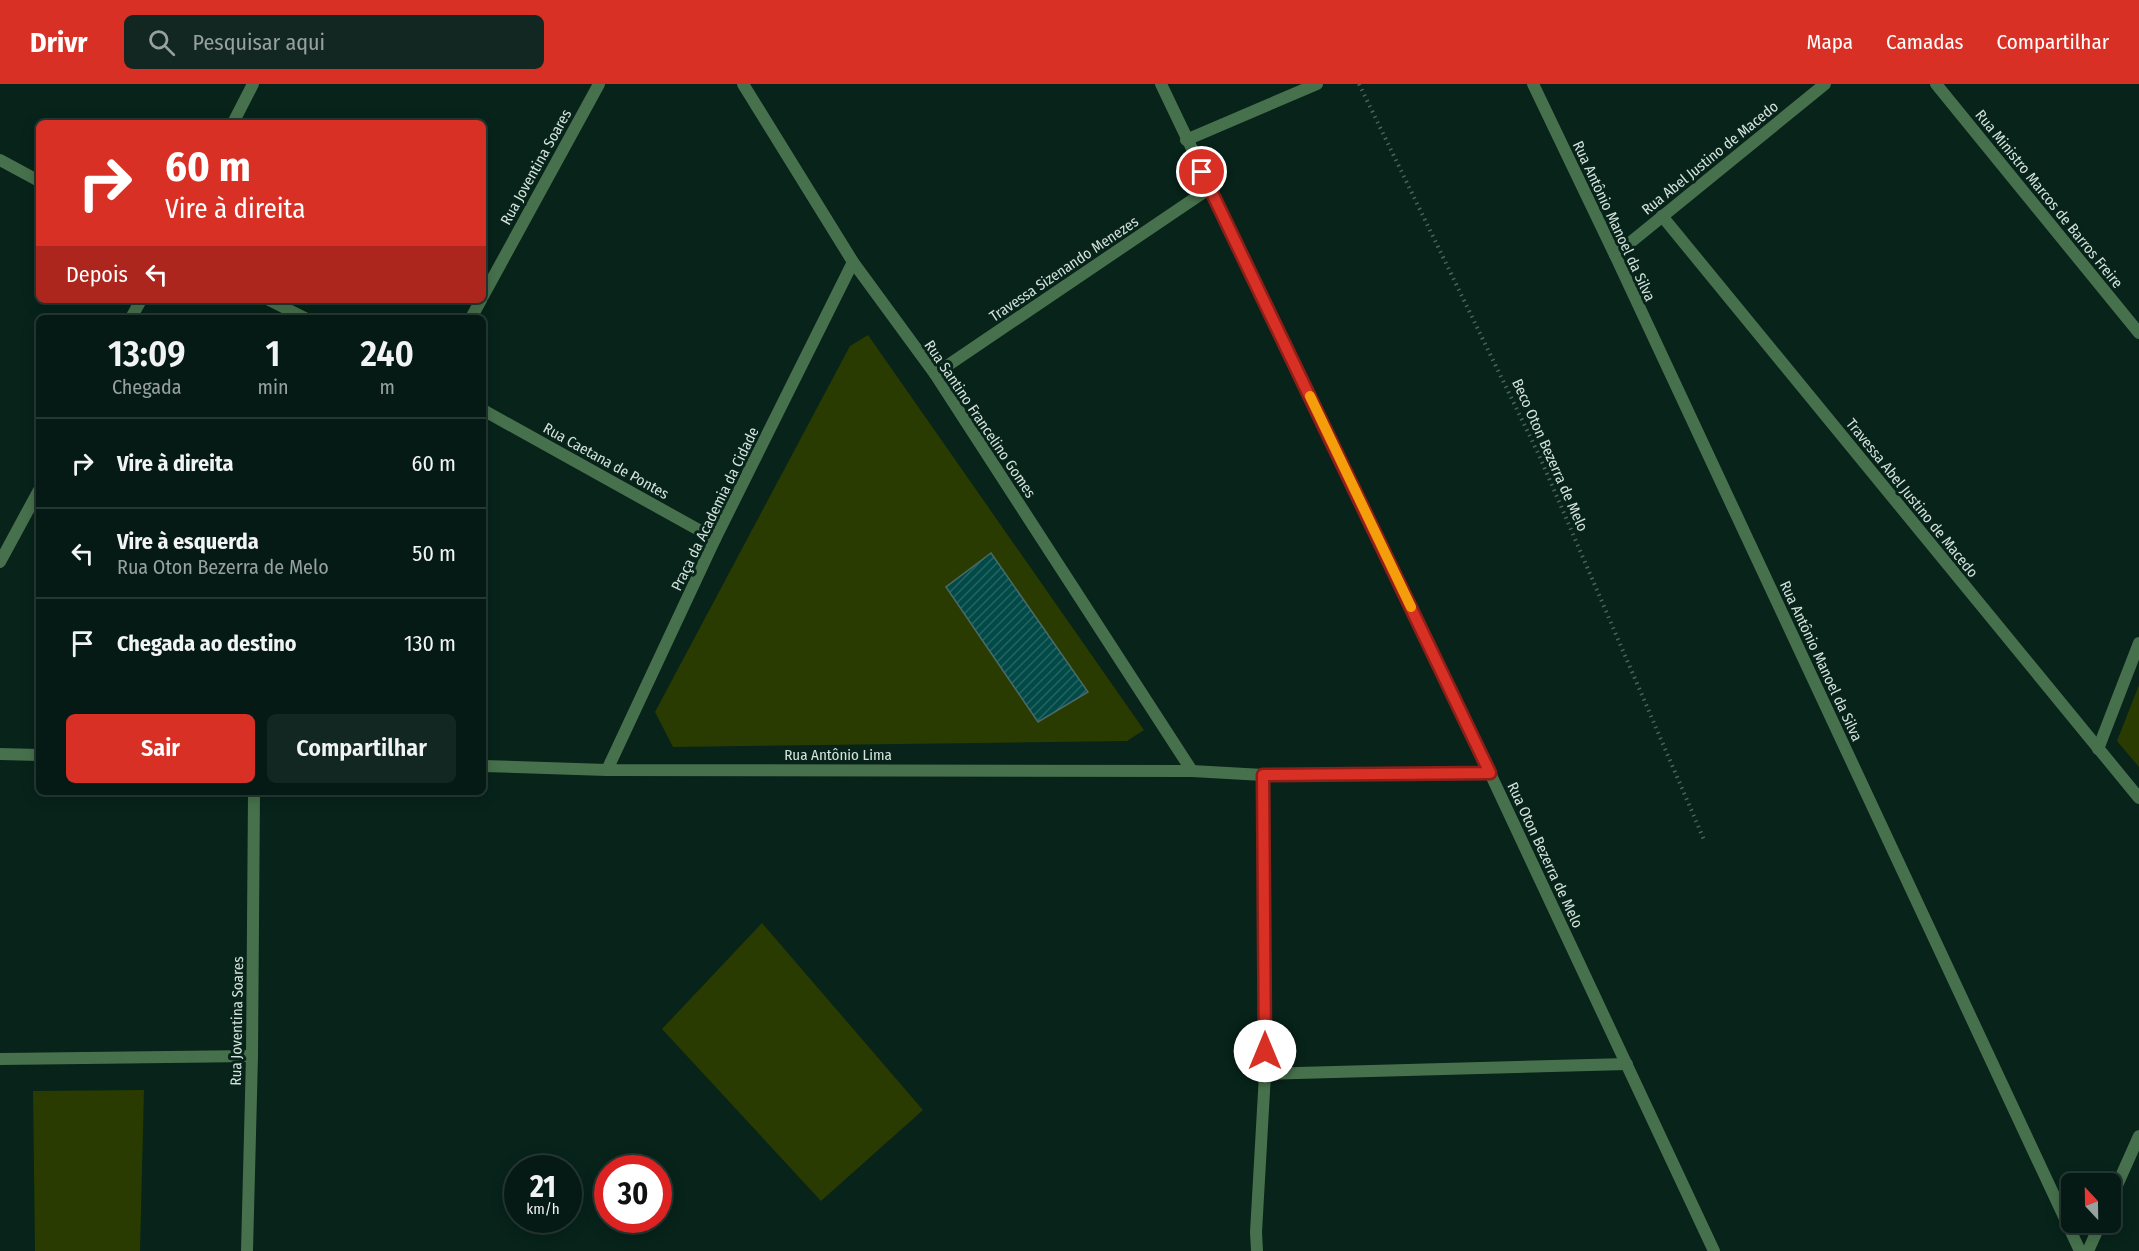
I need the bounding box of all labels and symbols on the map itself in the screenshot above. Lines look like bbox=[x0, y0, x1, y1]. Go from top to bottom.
street label: Rua Abel Justino de Macedo bbox=[1638, 97, 1782, 219]
street label: Rua Joventina Soares bbox=[497, 106, 575, 228]
street label: Rua Ministro Marcos de Barros Freire bbox=[1972, 106, 2126, 292]
street label: Rua Antônio Manoel da Silva bbox=[1569, 138, 1659, 304]
pin bbox=[1176, 146, 1227, 197]
street label: Travessa Sizenando Menezes bbox=[986, 212, 1142, 326]
street label: Rua Santino Francelino Gomes bbox=[921, 337, 1039, 501]
street label: Beco Oton Bezerra de Melo bbox=[1508, 376, 1592, 534]
street label: Travessa Abel Justino de Macedo bbox=[1842, 415, 1982, 581]
street label: Rua Caetana de Pontes bbox=[540, 419, 672, 503]
street label: Praça da Academia da Cidade bbox=[667, 424, 763, 594]
street label: Rua Antônio Manoel da Silva bbox=[1776, 578, 1866, 744]
street label: Rua Antônio Lima bbox=[784, 746, 892, 764]
street label: Rua Oton Bezerra de Melo bbox=[1503, 779, 1587, 931]
street label: Rua Joventina Soares bbox=[227, 956, 247, 1086]
position arrow bbox=[1233, 1019, 1297, 1083]
speed limit sign: 30 bbox=[594, 1155, 672, 1233]
north arrow bbox=[2061, 1173, 2121, 1233]

